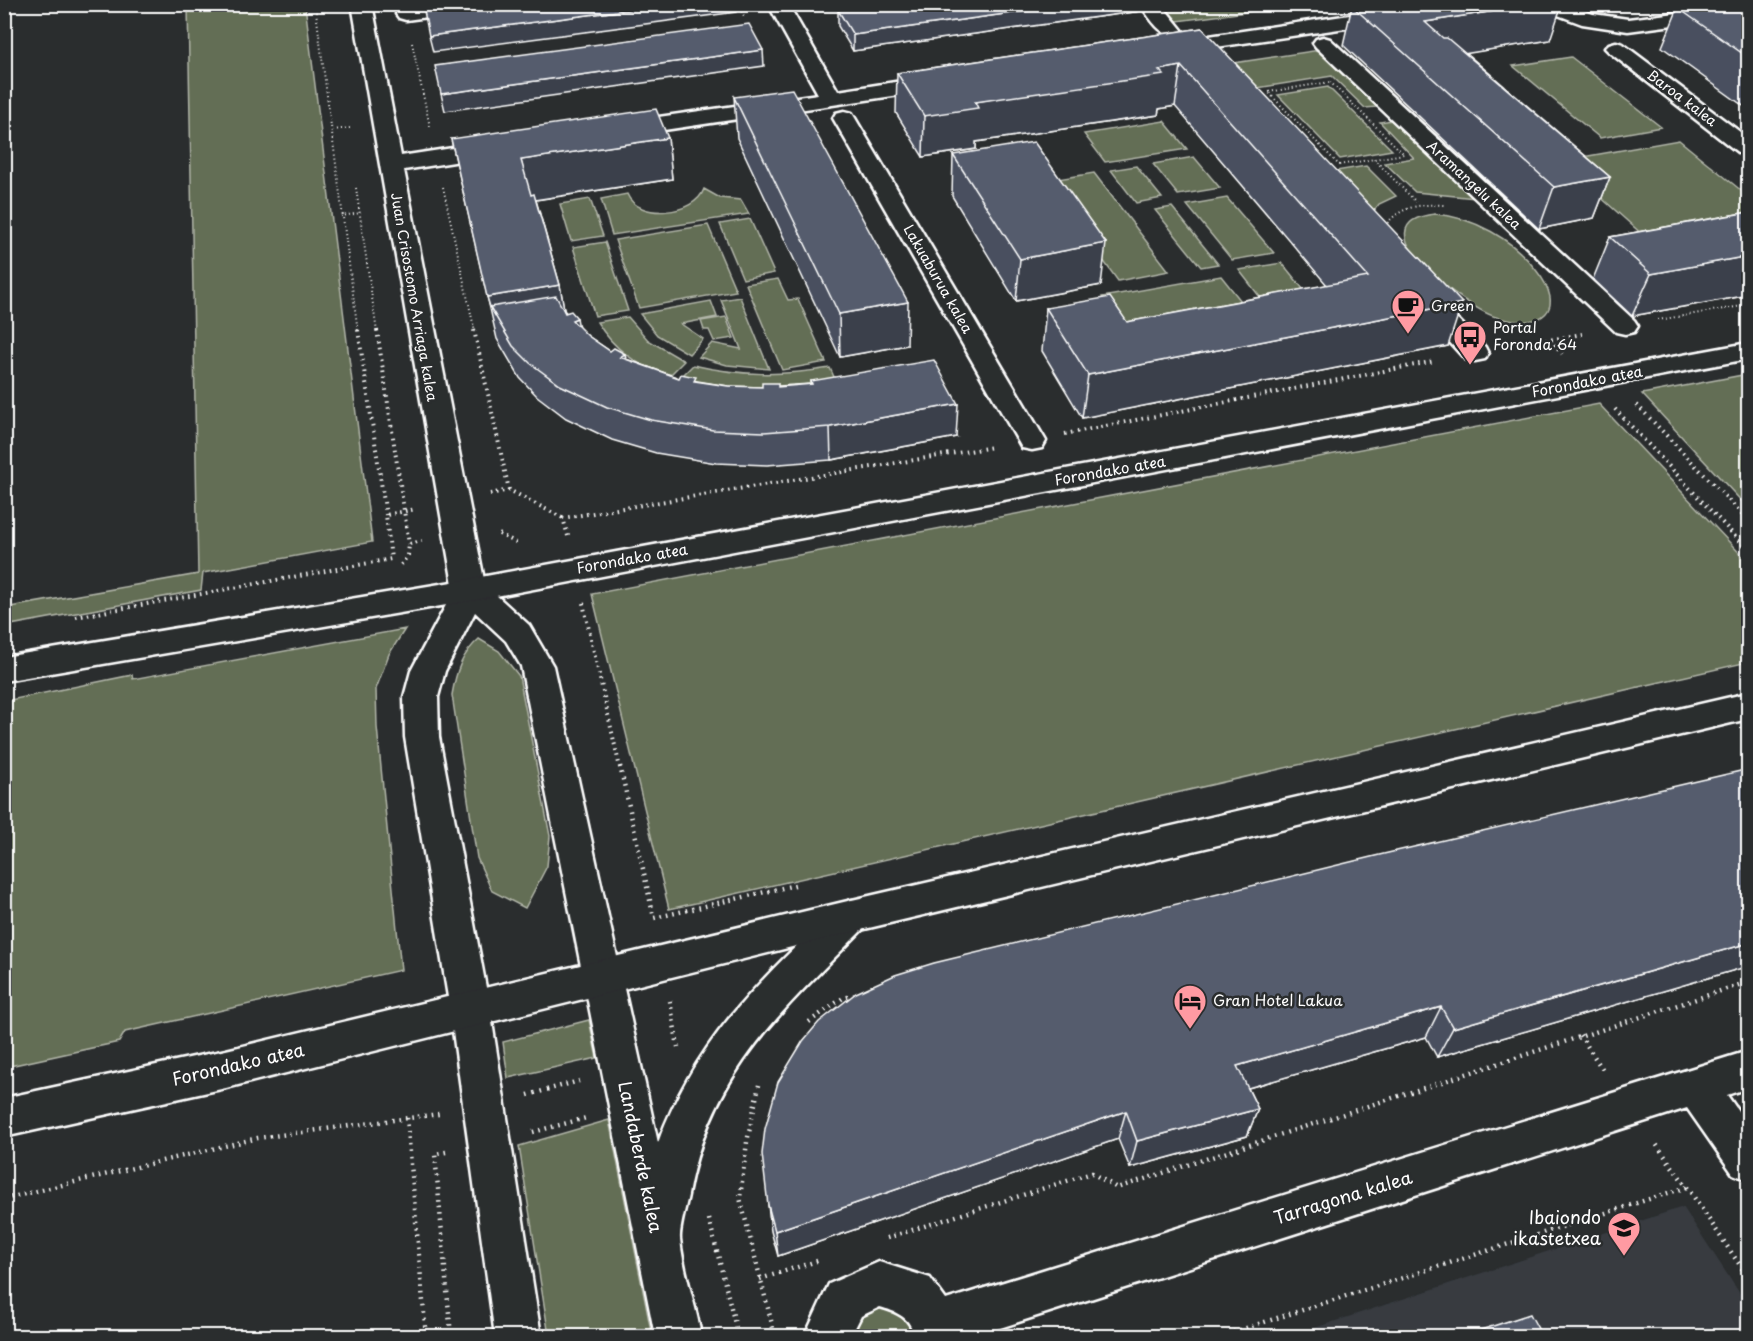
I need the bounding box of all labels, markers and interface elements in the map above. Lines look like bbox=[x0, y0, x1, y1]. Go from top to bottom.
street label: Baroa kalea bbox=[1643, 64, 1722, 131]
street label: Aramangelu kalea bbox=[1422, 135, 1526, 234]
street label: Juan Crisostomo Arriaga kalea bbox=[386, 191, 443, 403]
street label: Lakuaburua kalea bbox=[899, 220, 978, 337]
cafe icon: Green bbox=[1390, 288, 1426, 335]
place label: Green bbox=[1431, 295, 1474, 316]
place label: Portal Foronda 64 bbox=[1493, 315, 1577, 355]
bus stop icon: Portal Foronda 64 bbox=[1452, 319, 1488, 366]
street label: Forondako atea bbox=[1529, 359, 1644, 403]
street label: Forondako atea bbox=[1052, 448, 1167, 491]
street label: Forondako atea bbox=[574, 536, 689, 579]
hotel icon: Gran Hotel Lakua bbox=[1172, 983, 1208, 1030]
place label: Gran Hotel Lakua bbox=[1213, 988, 1343, 1011]
street label: Forondako atea bbox=[169, 1035, 307, 1092]
street label: Landaberde kalea bbox=[612, 1079, 671, 1236]
street label: Tarragona kalea bbox=[1270, 1163, 1415, 1230]
place label: Ibaiondo ikastetxea bbox=[1513, 1203, 1602, 1251]
school or university icon: Ibaiondo ikastetxea bbox=[1606, 1210, 1642, 1257]

